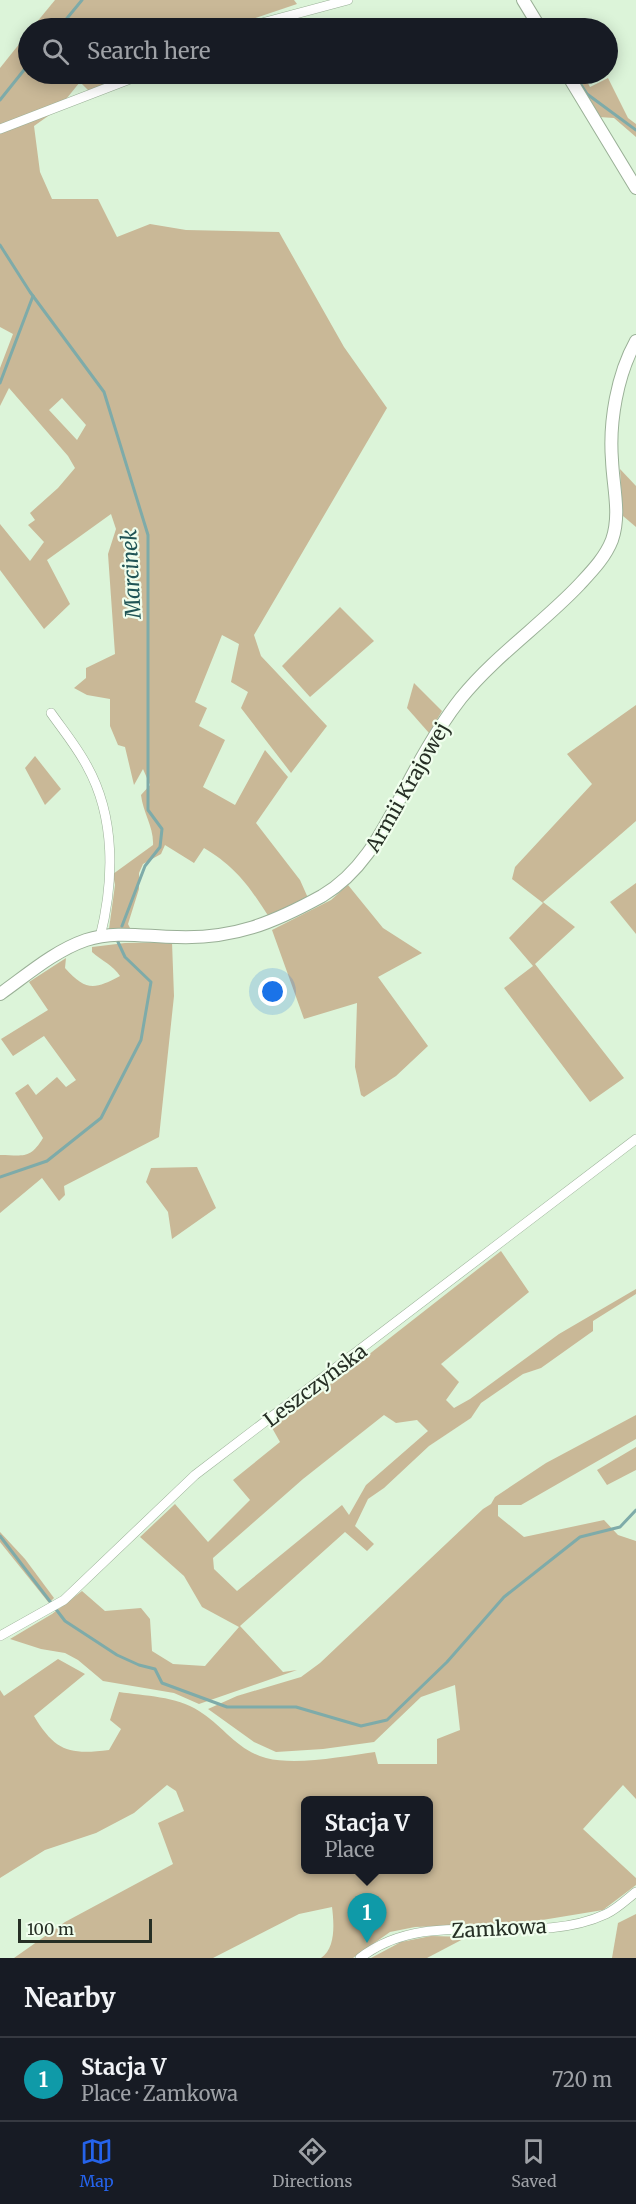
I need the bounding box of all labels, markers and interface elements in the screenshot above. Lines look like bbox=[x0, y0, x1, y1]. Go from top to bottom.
search box bbox=[18, 18, 618, 84]
icon: search bbox=[39, 35, 72, 68]
text: Search here bbox=[87, 37, 210, 65]
water label: Marcinek bbox=[115, 528, 147, 620]
street label: Armii Krajowej bbox=[359, 718, 454, 857]
your location bbox=[258, 977, 287, 1006]
street label: Leszczyńska bbox=[258, 1338, 372, 1432]
popup bbox=[301, 1796, 433, 1874]
text: Stacja V bbox=[324, 1809, 410, 1837]
text: Place bbox=[324, 1837, 374, 1862]
pin: 1 bbox=[348, 1894, 386, 1943]
street label: Zamkowa bbox=[451, 1913, 547, 1943]
scale bar bbox=[18, 1916, 152, 1944]
text: 100 m bbox=[27, 1919, 74, 1939]
text: Nearby bbox=[24, 1981, 116, 2014]
text: Stacja V bbox=[81, 2053, 166, 2081]
text: 1 bbox=[39, 2067, 48, 2092]
text: 720 m bbox=[552, 2067, 612, 2092]
text: Place · Zamkowa bbox=[81, 2081, 238, 2106]
tab: Map bbox=[79, 2135, 114, 2191]
tab: Directions bbox=[272, 2135, 352, 2191]
tab: Saved bbox=[511, 2135, 557, 2191]

